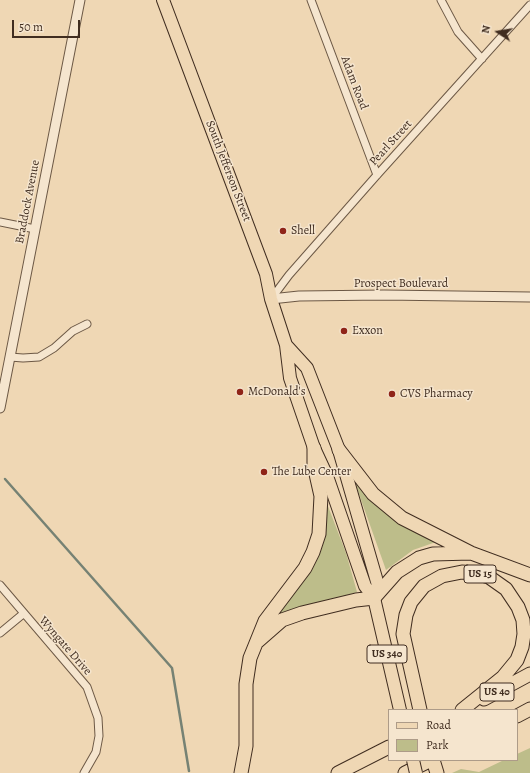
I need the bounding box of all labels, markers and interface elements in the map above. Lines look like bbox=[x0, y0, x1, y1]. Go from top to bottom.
scale bar bbox=[14, 12, 82, 38]
north arrow bbox=[478, 12, 518, 52]
text: 50 m bbox=[19, 19, 43, 35]
text: N bbox=[478, 24, 494, 35]
street label: Adam Road bbox=[337, 54, 371, 112]
street label: Pearl Street bbox=[367, 117, 415, 169]
street label: South Jefferson Street bbox=[202, 119, 254, 223]
street label: Braddock Avenue bbox=[13, 159, 43, 245]
place label: Shell bbox=[291, 224, 315, 238]
marker: Shell bbox=[278, 226, 288, 236]
street label: Prospect Boulevard bbox=[354, 277, 448, 291]
place label: Exxon bbox=[352, 324, 383, 338]
marker: Exxon bbox=[339, 326, 349, 336]
place label: McDonald's bbox=[248, 385, 306, 399]
marker: McDonald's bbox=[235, 387, 245, 397]
place label: CVS Pharmacy bbox=[400, 387, 473, 401]
marker: CVS Pharmacy bbox=[387, 389, 397, 399]
place label: The Lube Center bbox=[272, 465, 351, 479]
marker: The Lube Center bbox=[259, 467, 269, 477]
road number: US 15 bbox=[464, 565, 496, 583]
street label: Wyngate Drive bbox=[36, 614, 94, 678]
road number: US 340 bbox=[367, 645, 407, 663]
road number: US 40 bbox=[480, 683, 514, 701]
legend bbox=[388, 709, 518, 761]
text: Road bbox=[426, 717, 451, 733]
text: Park bbox=[426, 737, 449, 753]

